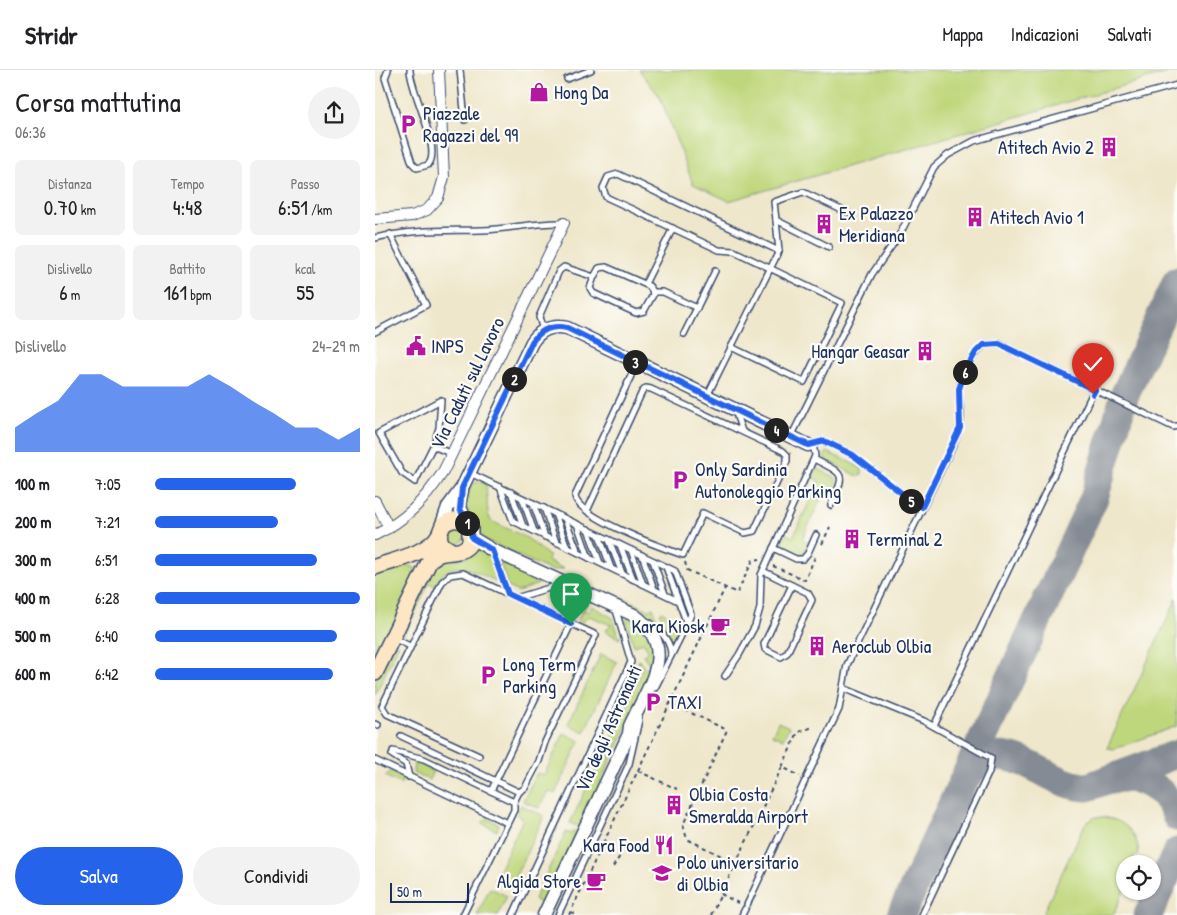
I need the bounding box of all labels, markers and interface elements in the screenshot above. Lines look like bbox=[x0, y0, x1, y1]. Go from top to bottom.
text: Stridr bbox=[25, 19, 78, 51]
text: Mappa bbox=[943, 22, 983, 47]
text: Indicazioni bbox=[1011, 22, 1079, 47]
text: Salvati bbox=[1107, 22, 1152, 47]
place label: Hong Da bbox=[554, 79, 609, 105]
shop icon: Hong Da bbox=[528, 81, 550, 103]
text: Corsa mattutina bbox=[15, 83, 181, 121]
button: share bbox=[308, 87, 360, 139]
place label: Piazzale Ragazzi del 99 bbox=[423, 100, 518, 148]
parking icon: Piazzale Ragazzi del 99 bbox=[397, 113, 419, 135]
text: 06:36 bbox=[15, 121, 46, 143]
place label: Atitech Avio 2 bbox=[998, 134, 1094, 160]
building icon: Atitech Avio 2 bbox=[1098, 136, 1120, 158]
text: Distanza bbox=[48, 174, 91, 193]
text: Tempo bbox=[171, 174, 204, 193]
text: Passo bbox=[291, 174, 319, 193]
text: 0.70 bbox=[44, 193, 77, 222]
text: 4:48 bbox=[173, 193, 202, 222]
text: 6:51 bbox=[278, 193, 308, 222]
text: km bbox=[77, 200, 96, 219]
text: /km bbox=[308, 200, 332, 219]
place label: Ex Palazzo Meridiana bbox=[839, 200, 914, 248]
place label: Atitech Avio 1 bbox=[990, 204, 1084, 230]
building icon: Atitech Avio 1 bbox=[964, 206, 986, 228]
building icon: Ex Palazzo Meridiana bbox=[813, 213, 835, 235]
text: Dislivello bbox=[47, 259, 92, 278]
text: Battito bbox=[170, 259, 205, 278]
text: kcal bbox=[295, 259, 315, 278]
text: 6 bbox=[59, 278, 68, 307]
text: 161 bbox=[163, 278, 187, 307]
text: 55 bbox=[296, 278, 314, 307]
text: m bbox=[68, 285, 80, 304]
text: bpm bbox=[187, 285, 212, 304]
street label: Via Caduti sul Lavoro bbox=[424, 312, 510, 453]
place label: INPS bbox=[431, 333, 464, 359]
text: Dislivello bbox=[15, 335, 66, 357]
text: 24–29 m bbox=[312, 335, 360, 357]
public building icon: INPS bbox=[405, 335, 427, 357]
place label: Hangar Geasar bbox=[811, 338, 911, 364]
building icon: Hangar Geasar bbox=[914, 340, 936, 362]
pin bbox=[1072, 343, 1114, 394]
pin: 3 bbox=[623, 350, 647, 374]
icon: check bbox=[1079, 350, 1107, 378]
text: 3 bbox=[632, 353, 639, 372]
pin: 6 bbox=[953, 360, 977, 384]
text: 6 bbox=[963, 363, 968, 382]
pin: 2 bbox=[501, 366, 527, 392]
text: 2 bbox=[511, 370, 518, 389]
pin: 4 bbox=[763, 418, 789, 442]
text: 4 bbox=[774, 421, 779, 440]
place label: Only Sardinia Autonoleggio Parking bbox=[695, 456, 841, 504]
parking icon: Only Sardinia Autonoleggio Parking bbox=[669, 469, 691, 491]
text: 100 m bbox=[15, 473, 50, 495]
text: 7:05 bbox=[95, 473, 121, 495]
pin: 5 bbox=[899, 488, 923, 514]
text: 5 bbox=[909, 492, 914, 511]
pin: 1 bbox=[455, 510, 479, 536]
text: 200 m bbox=[15, 511, 51, 533]
text: 7:21 bbox=[95, 511, 120, 533]
text: 1 bbox=[465, 514, 470, 533]
place label: Terminal 2 bbox=[867, 526, 942, 552]
building icon: Terminal 2 bbox=[841, 528, 863, 550]
text: 300 m bbox=[15, 549, 51, 571]
text: 6:51 bbox=[95, 549, 118, 571]
pin bbox=[550, 573, 592, 624]
icon: arrive bbox=[557, 580, 585, 608]
text: 400 m bbox=[15, 587, 50, 609]
text: 6:28 bbox=[95, 587, 120, 609]
place label: Kara Kiosk bbox=[631, 613, 705, 639]
cafe icon: Kara Kiosk bbox=[709, 615, 731, 637]
text: 500 m bbox=[15, 625, 51, 647]
text: 6:40 bbox=[95, 625, 118, 647]
place label: Aeroclub Olbia bbox=[832, 633, 932, 659]
building icon: Aeroclub Olbia bbox=[806, 635, 828, 657]
place label: Long Term Parking bbox=[503, 651, 576, 699]
street label: Via degli Astronauti bbox=[568, 660, 648, 796]
text: 600 m bbox=[15, 663, 50, 685]
text: 6:42 bbox=[95, 663, 119, 685]
parking icon: Long Term Parking bbox=[477, 664, 499, 686]
place label: TAXI bbox=[668, 689, 702, 715]
parking icon: TAXI bbox=[642, 691, 664, 713]
place label: Olbia Costa Smeralda Airport bbox=[689, 781, 808, 829]
building icon: Olbia Costa Smeralda Airport bbox=[663, 794, 685, 816]
place label: Kara Food bbox=[583, 832, 650, 858]
restaurant icon: Kara Food bbox=[653, 834, 675, 856]
button: Salva bbox=[15, 847, 183, 905]
button: Condividi bbox=[193, 847, 360, 905]
place label: Polo universitario di Olbia bbox=[677, 849, 799, 897]
map controls bbox=[1116, 855, 1161, 900]
button: locate bbox=[1116, 855, 1161, 900]
school or university icon: Polo universitario di Olbia bbox=[651, 862, 673, 884]
place label: Algida Store bbox=[497, 868, 581, 894]
cafe icon: Algida Store bbox=[585, 870, 607, 892]
scale bar bbox=[390, 880, 469, 903]
text: 50 m bbox=[397, 882, 422, 901]

